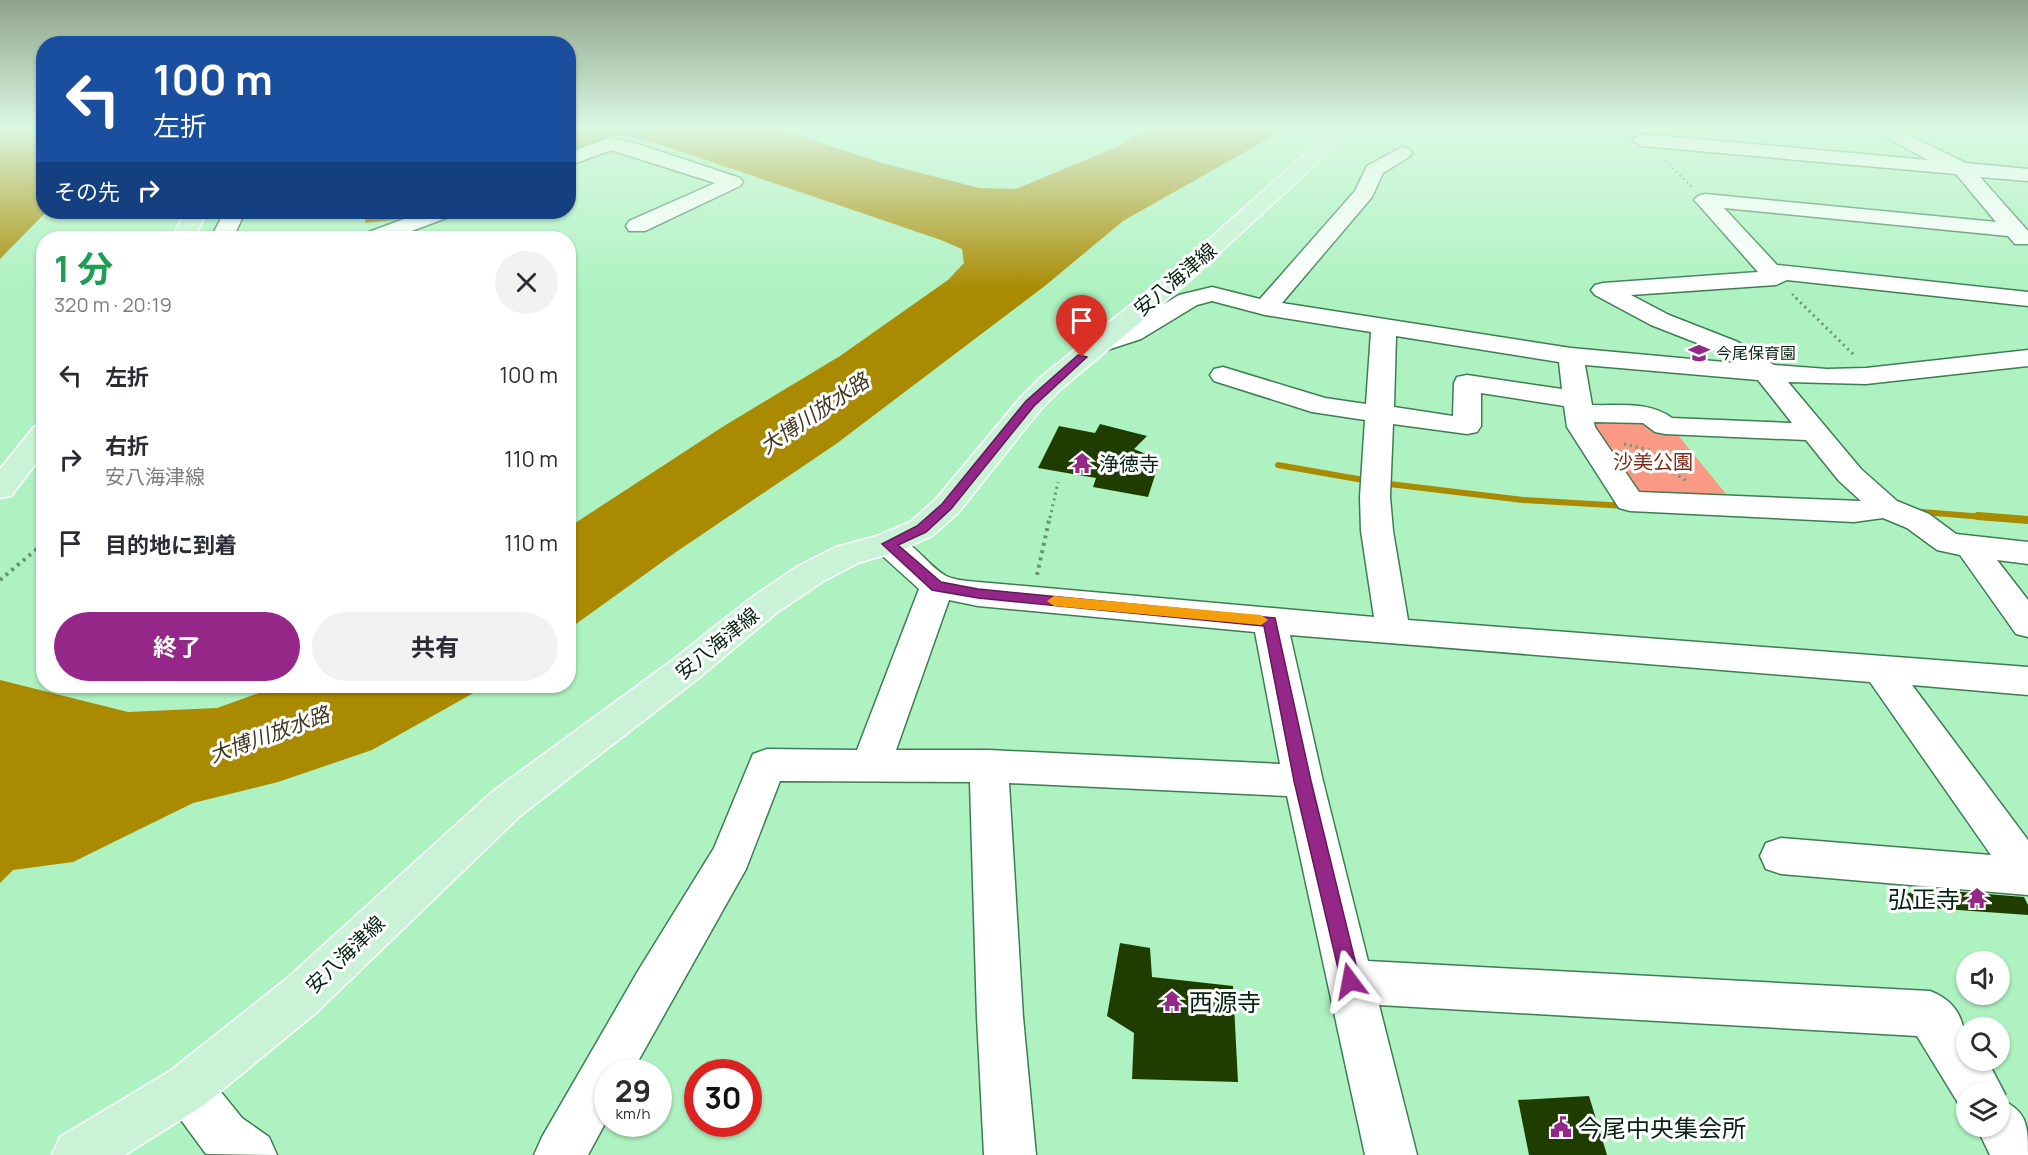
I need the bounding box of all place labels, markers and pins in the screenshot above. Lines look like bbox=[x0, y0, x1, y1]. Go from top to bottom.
pin bbox=[1056, 295, 1107, 357]
school or university icon: 今尾保育園 bbox=[1687, 341, 1711, 365]
place label: 今尾保育園 bbox=[1716, 342, 1796, 364]
place label: 浄徳寺 bbox=[1099, 450, 1159, 477]
temple icon: 浄徳寺 bbox=[1070, 451, 1094, 475]
place label: 弘正寺 bbox=[1888, 882, 1960, 915]
temple icon: 弘正寺 bbox=[1965, 886, 1989, 910]
place label: 西源寺 bbox=[1189, 985, 1261, 1018]
temple icon: 西源寺 bbox=[1160, 989, 1184, 1013]
place label: 今尾中央集会所 bbox=[1578, 1111, 1746, 1144]
public building icon: 今尾中央集会所 bbox=[1549, 1115, 1573, 1139]

